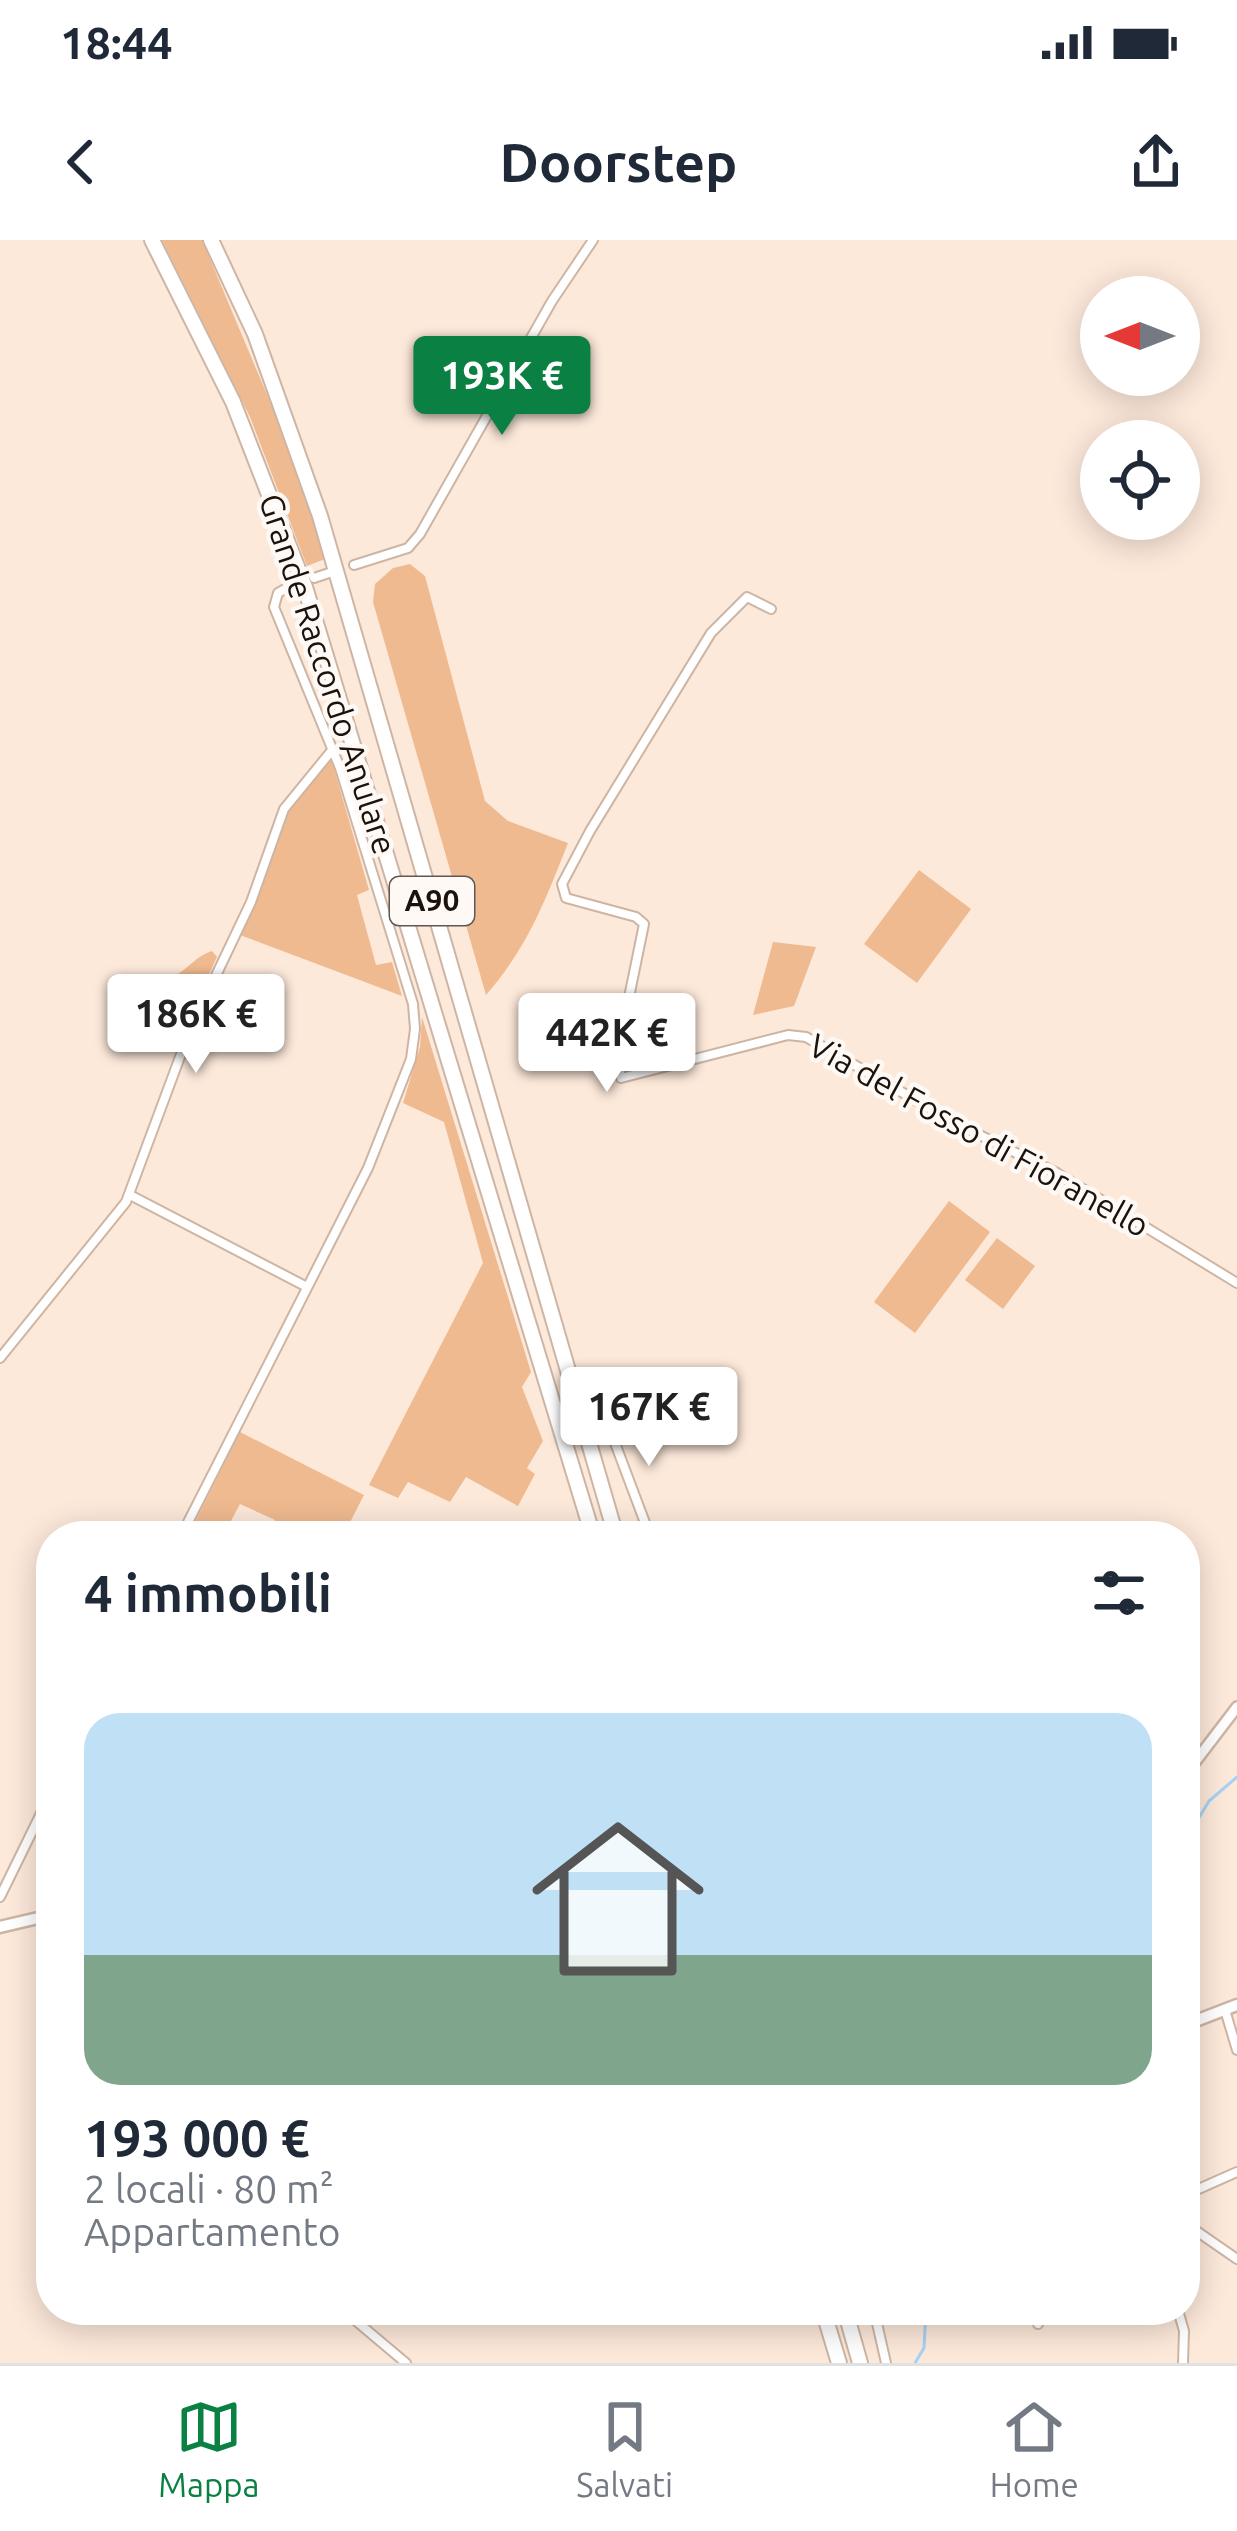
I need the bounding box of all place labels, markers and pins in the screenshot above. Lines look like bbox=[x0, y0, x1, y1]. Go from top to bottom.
pin: 193K € bbox=[404, 336, 600, 438]
pin: 186K € bbox=[98, 974, 294, 1076]
pin: 442K € bbox=[509, 993, 705, 1095]
pin: 167K € bbox=[551, 1367, 747, 1469]

